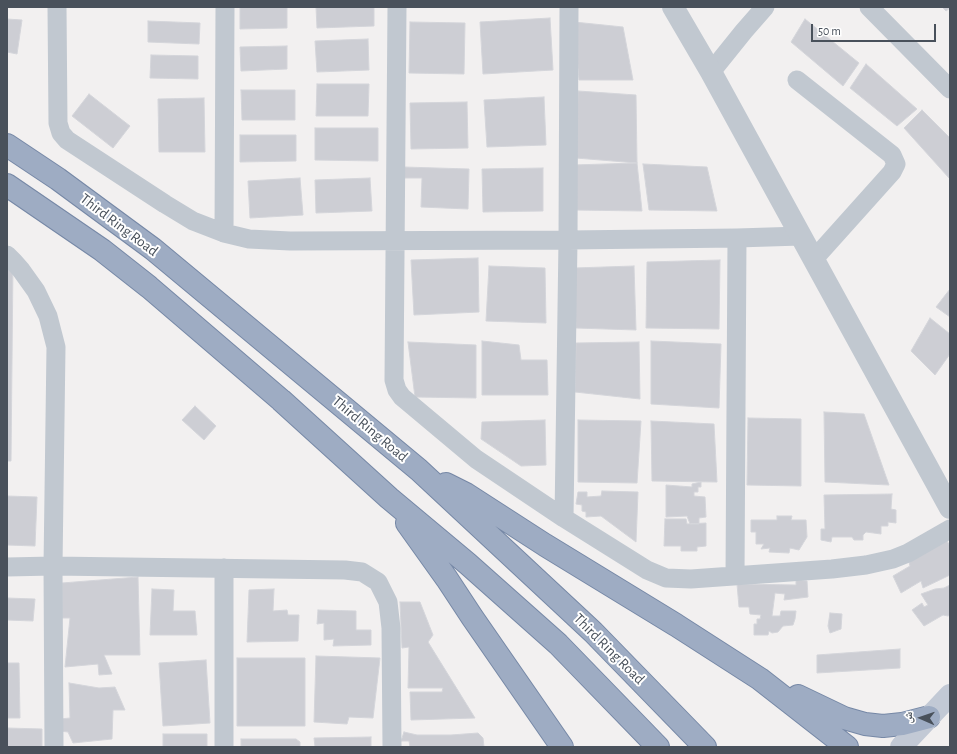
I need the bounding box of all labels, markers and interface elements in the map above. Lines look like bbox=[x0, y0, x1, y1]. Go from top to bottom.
scale bar bbox=[813, 16, 938, 42]
text: 50 m bbox=[818, 25, 841, 37]
street label: Third Ring Road bbox=[76, 190, 162, 260]
street label: Third Ring Road bbox=[329, 392, 411, 466]
street label: Third Ring Road bbox=[570, 610, 648, 688]
north arrow bbox=[901, 698, 941, 738]
text: ش bbox=[903, 712, 914, 724]

